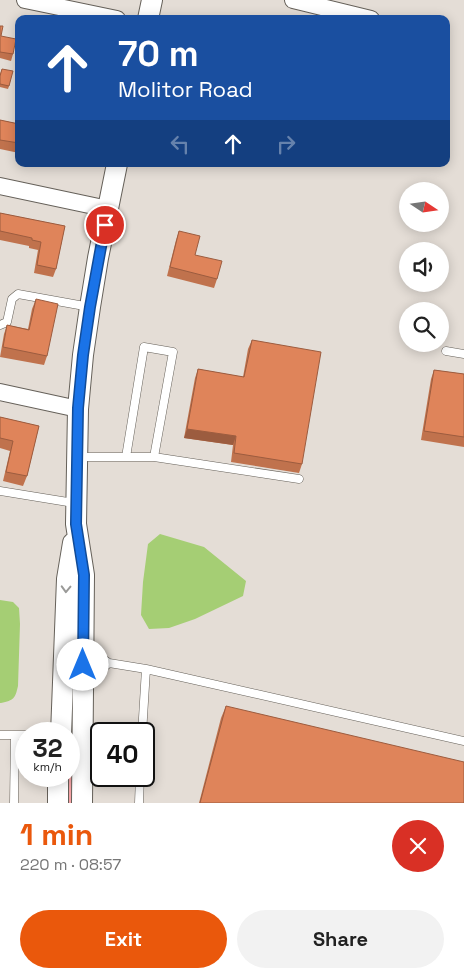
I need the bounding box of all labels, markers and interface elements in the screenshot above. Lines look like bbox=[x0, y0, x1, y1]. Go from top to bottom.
text: 70 m bbox=[118, 32, 199, 76]
icon: ahead bbox=[35, 35, 100, 100]
text: Molitor Road bbox=[118, 75, 253, 103]
icon: left bbox=[166, 130, 194, 158]
icon: ahead bbox=[219, 130, 247, 158]
icon: right bbox=[272, 130, 300, 158]
north arrow bbox=[399, 182, 449, 232]
map controls bbox=[399, 182, 449, 352]
pin bbox=[84, 204, 126, 246]
icon: arrive bbox=[91, 211, 119, 239]
button: sound bbox=[399, 242, 449, 292]
button: search bbox=[399, 302, 449, 352]
one-way arrow bbox=[61, 586, 72, 594]
position arrow bbox=[56, 638, 108, 690]
speed limit sign: 40 bbox=[90, 722, 155, 787]
text: 32 bbox=[32, 732, 63, 764]
text: km/h bbox=[33, 759, 62, 775]
text: 1 min bbox=[20, 815, 93, 854]
button: close bbox=[392, 820, 444, 872]
text: 220 m · 08:57 bbox=[20, 854, 121, 875]
button: Exit bbox=[20, 910, 227, 968]
button: Share bbox=[237, 910, 444, 968]

